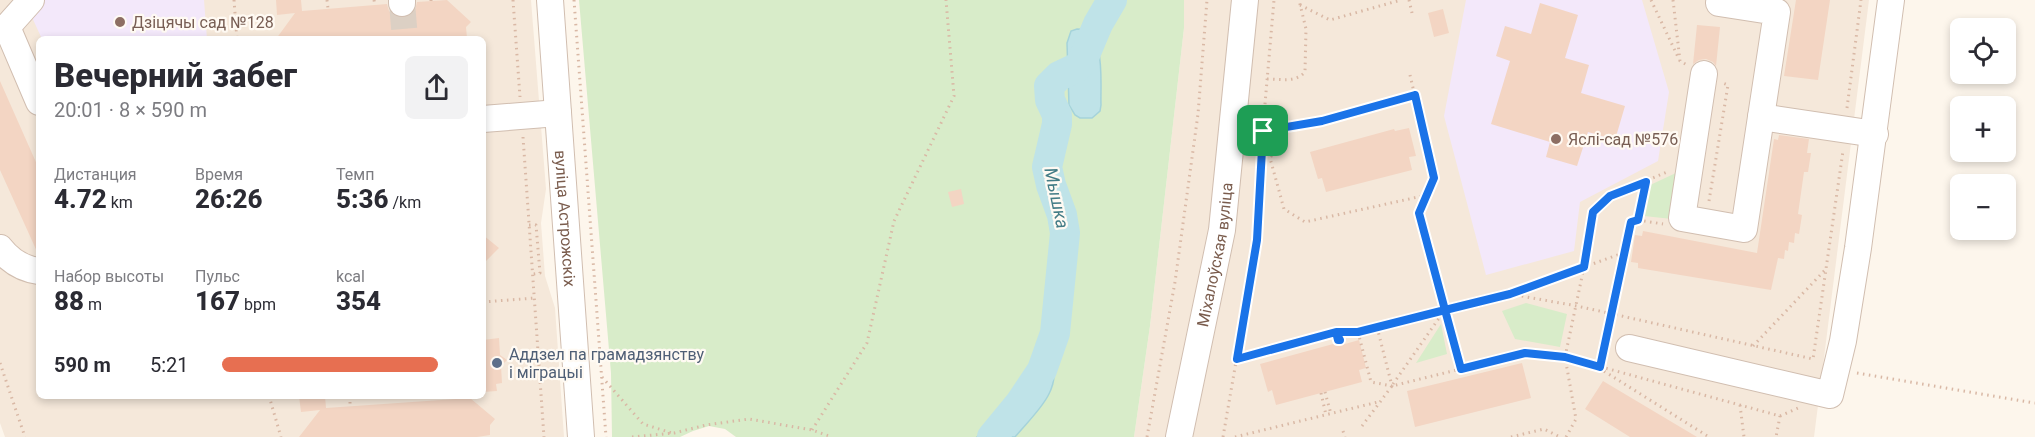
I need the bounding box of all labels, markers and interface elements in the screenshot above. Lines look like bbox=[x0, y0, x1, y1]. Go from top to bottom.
place label: Дзіцячы сад №128 bbox=[132, 13, 274, 32]
marker: Дзіцячы сад №128 bbox=[113, 15, 127, 29]
map controls bbox=[1950, 18, 2016, 240]
button: locate bbox=[1950, 18, 2016, 84]
text: Вечерний забег bbox=[54, 56, 297, 95]
button: share bbox=[405, 56, 468, 119]
button: + bbox=[1950, 96, 2016, 162]
text: 20:01 · 8 × 590 m bbox=[54, 98, 207, 122]
pin bbox=[1237, 105, 1288, 156]
icon: arrive bbox=[1246, 114, 1279, 147]
place label: Яслі-сад №576 bbox=[1568, 130, 1678, 149]
marker: Яслі-сад №576 bbox=[1549, 132, 1563, 146]
street label: вуліца Астрожскіх bbox=[551, 149, 580, 288]
text: Дистанция bbox=[54, 165, 137, 184]
text: Время bbox=[195, 165, 243, 184]
text: Темп bbox=[336, 165, 374, 184]
water label: Мышка bbox=[1040, 166, 1074, 230]
button: − bbox=[1950, 174, 2016, 240]
street label: Міхалоўская вуліца bbox=[1193, 182, 1236, 328]
text: 4.72 bbox=[54, 184, 107, 214]
text: 26:26 bbox=[195, 184, 263, 214]
text: 5:36 bbox=[336, 184, 389, 214]
text: km bbox=[107, 193, 133, 212]
text: /km bbox=[389, 193, 421, 212]
text: Набор высоты bbox=[54, 267, 164, 286]
text: Пульс bbox=[195, 267, 240, 286]
text: kcal bbox=[336, 267, 365, 286]
text: 88 bbox=[54, 286, 84, 316]
text: 167 bbox=[195, 286, 240, 316]
text: 354 bbox=[336, 286, 381, 316]
text: m bbox=[84, 295, 102, 314]
text: bpm bbox=[240, 295, 276, 314]
place label: Аддзел па грамадзянству і міграцыі bbox=[509, 345, 705, 382]
text: 590 m bbox=[54, 353, 111, 377]
text: 5:21 bbox=[150, 353, 189, 377]
marker: Аддзел па грамадзянству і міграцыі bbox=[490, 356, 504, 370]

